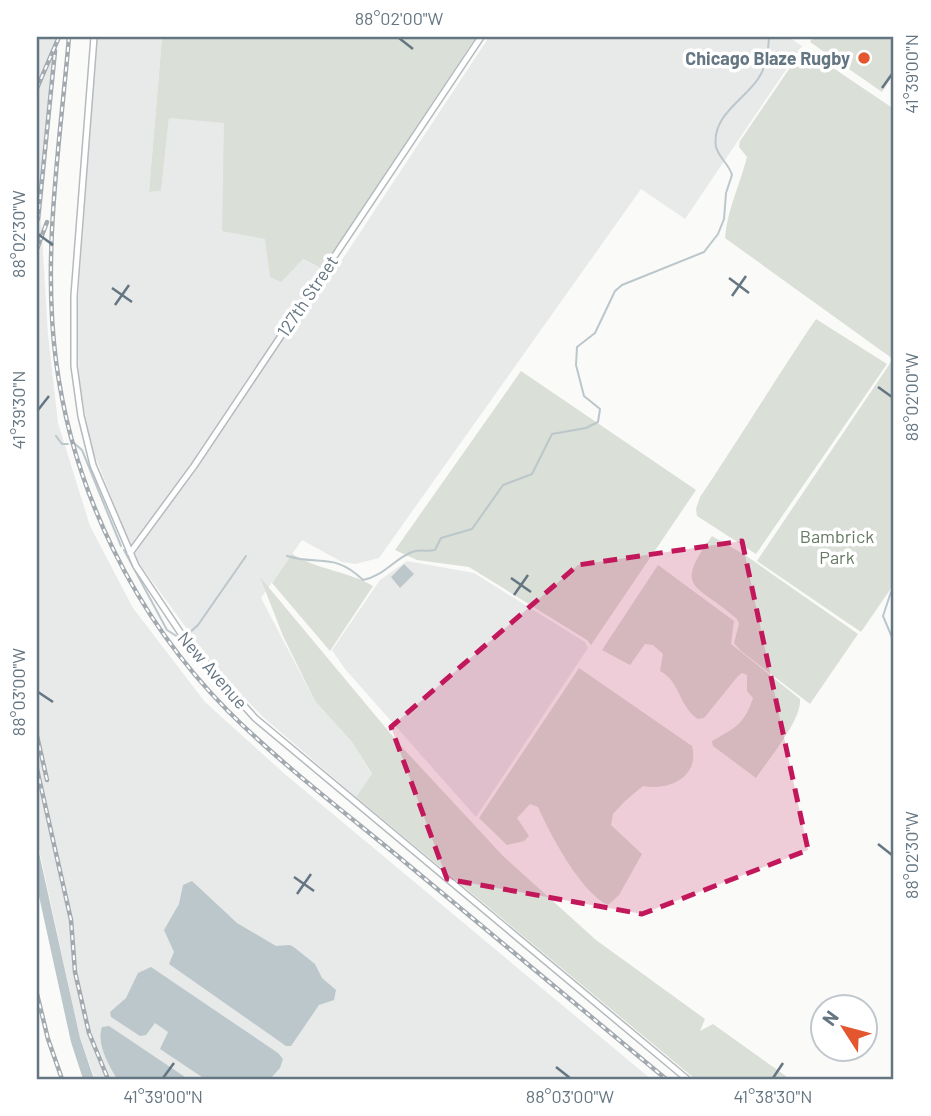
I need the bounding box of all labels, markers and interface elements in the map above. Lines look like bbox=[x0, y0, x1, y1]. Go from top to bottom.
text: 88°02'00"W bbox=[355, 7, 444, 29]
text: 41°39'00"N bbox=[900, 34, 922, 114]
place label: Chicago Blaze Rugby bbox=[685, 47, 850, 69]
marker: Chicago Blaze Rugby bbox=[856, 50, 872, 66]
text: 88°02'30"W bbox=[7, 190, 29, 278]
street label: 127th Street bbox=[272, 251, 342, 341]
text: 88°02'00"W bbox=[900, 352, 922, 441]
text: 41°39'30"N bbox=[7, 371, 29, 449]
park label: Bambrick Park bbox=[800, 525, 874, 568]
street label: New Avenue bbox=[173, 627, 253, 713]
text: 88°03'00"W bbox=[7, 648, 29, 736]
text: 88°02'30"W bbox=[900, 811, 922, 899]
north arrow bbox=[808, 993, 878, 1064]
text: N bbox=[817, 1006, 843, 1030]
text: 41°39'00"N bbox=[123, 1085, 203, 1107]
text: 88°03'00"W bbox=[526, 1085, 614, 1107]
text: 41°38'30"N bbox=[734, 1085, 812, 1107]

